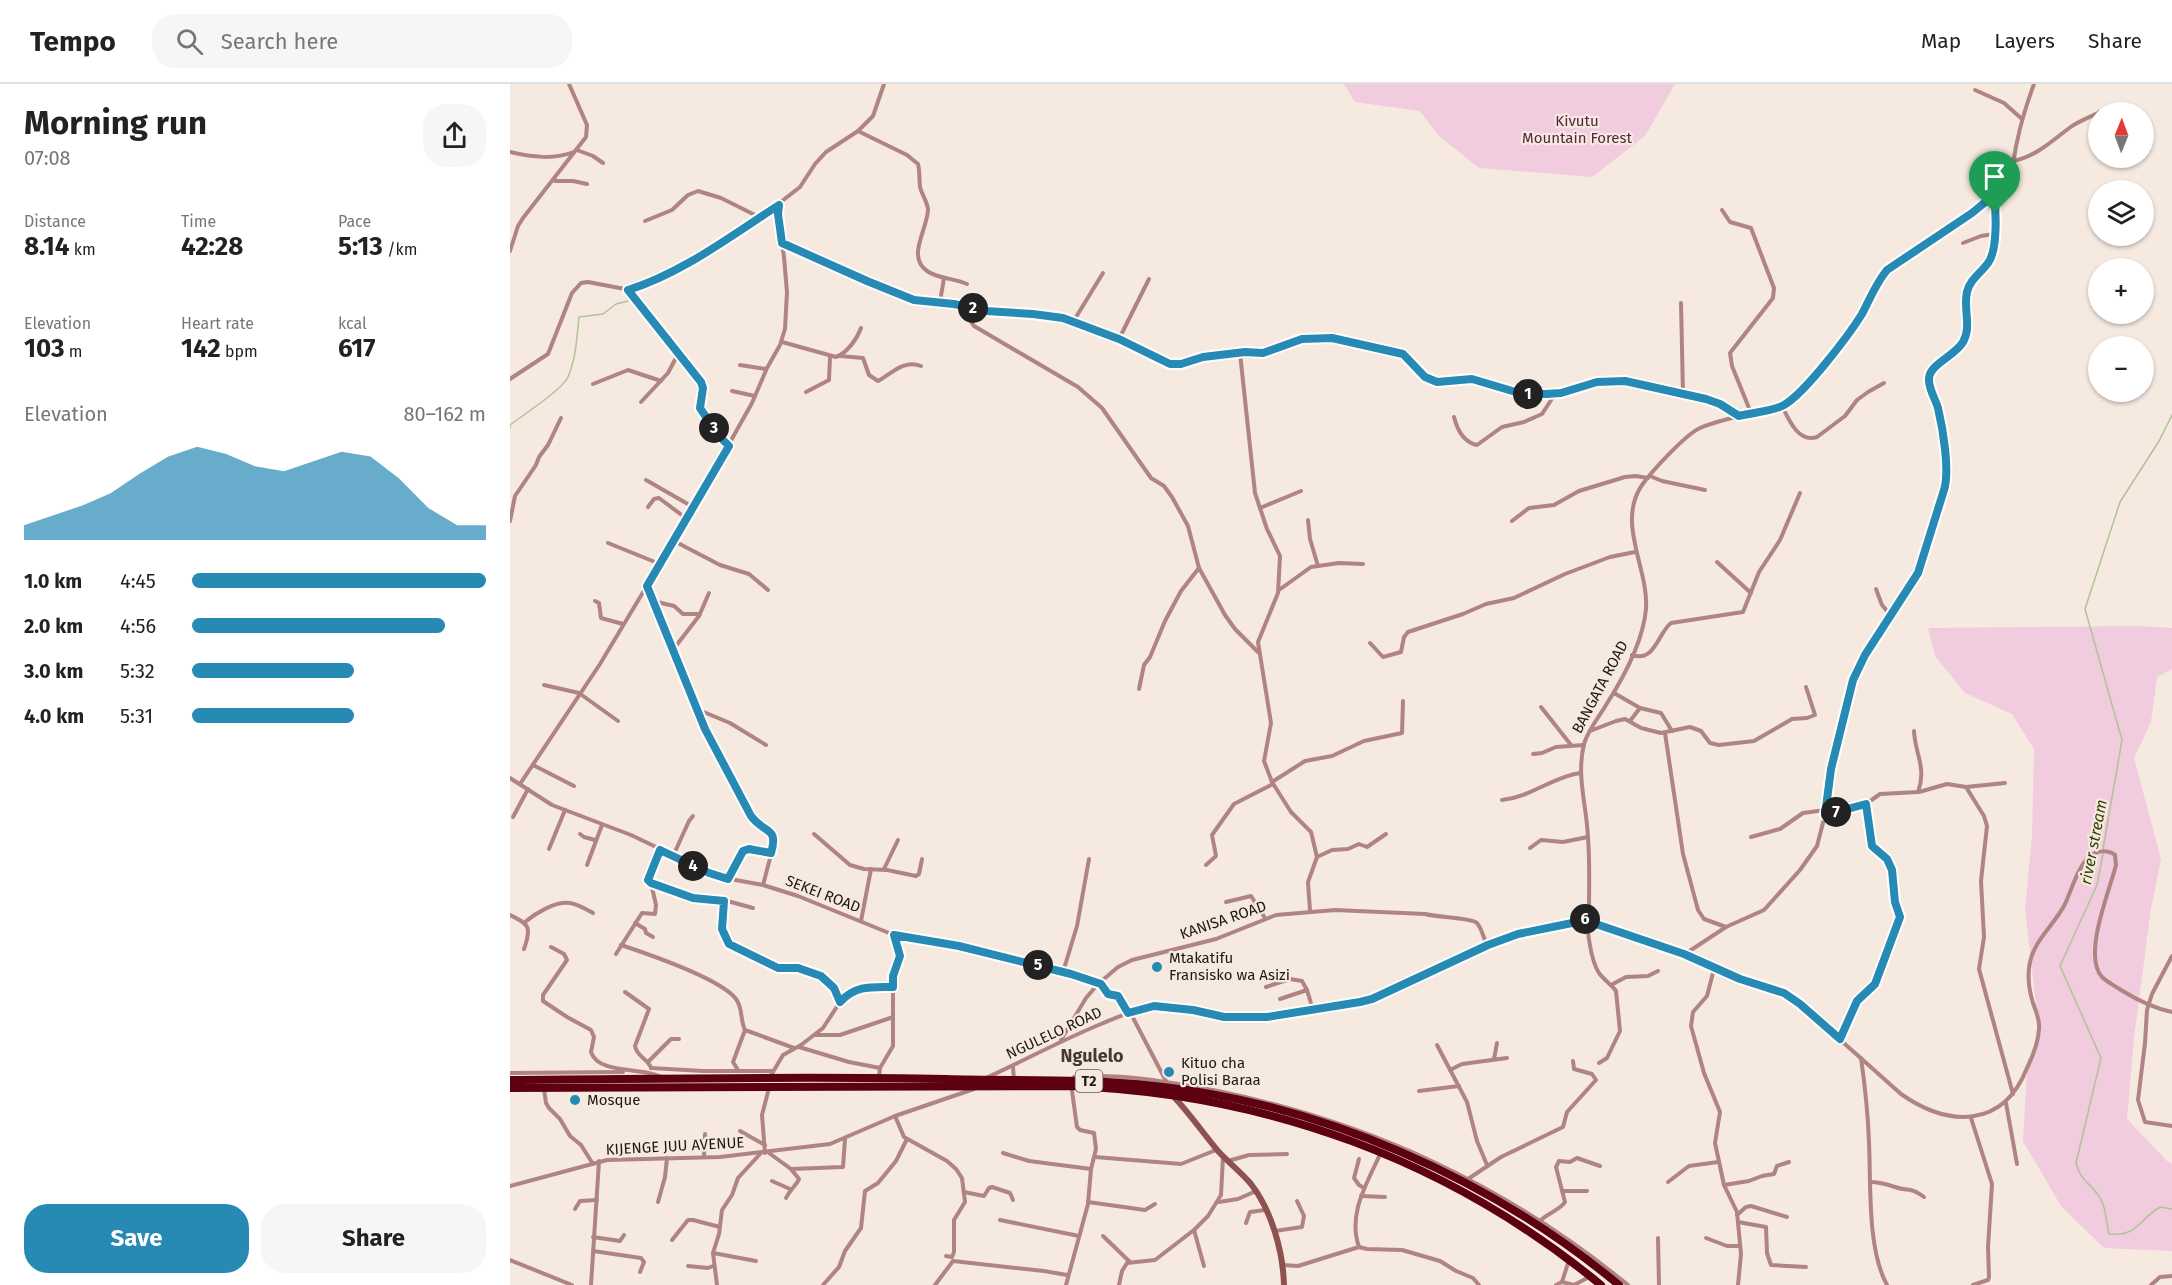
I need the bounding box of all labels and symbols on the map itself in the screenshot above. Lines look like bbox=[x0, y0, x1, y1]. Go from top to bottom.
north arrow bbox=[2088, 102, 2154, 168]
park label: Kivutu Mountain Forest bbox=[1522, 112, 1633, 147]
pin bbox=[1969, 151, 2020, 213]
pin: 2 bbox=[958, 293, 988, 323]
pin: 1 bbox=[1513, 379, 1543, 409]
pin: 3 bbox=[699, 413, 729, 443]
street label: BANGATA ROAD bbox=[1568, 638, 1632, 736]
pin: 7 bbox=[1821, 797, 1851, 827]
water label: river stream bbox=[2076, 798, 2111, 886]
pin: 4 bbox=[678, 851, 708, 881]
street label: SEKEI ROAD bbox=[783, 871, 863, 917]
street label: KANISA ROAD bbox=[1177, 897, 1269, 943]
pin: 6 bbox=[1570, 904, 1600, 934]
place label: Mtakatifu Fransisko wa Asizi bbox=[1169, 949, 1290, 984]
pin: 5 bbox=[1023, 950, 1053, 980]
marker: Mtakatifu Fransisko wa Asizi bbox=[1150, 960, 1164, 974]
street label: NGULELO ROAD bbox=[1003, 1003, 1105, 1063]
district label: Ngulelo bbox=[1061, 1045, 1123, 1067]
place label: Kituo cha Polisi Baraa bbox=[1181, 1054, 1261, 1089]
marker: Kituo cha Polisi Baraa bbox=[1162, 1065, 1176, 1079]
road number: T2 bbox=[1076, 1070, 1102, 1092]
place label: Mosque bbox=[587, 1091, 640, 1109]
marker: Mosque bbox=[568, 1093, 582, 1107]
street label: KIJENGE JUU AVENUE bbox=[605, 1133, 745, 1159]

